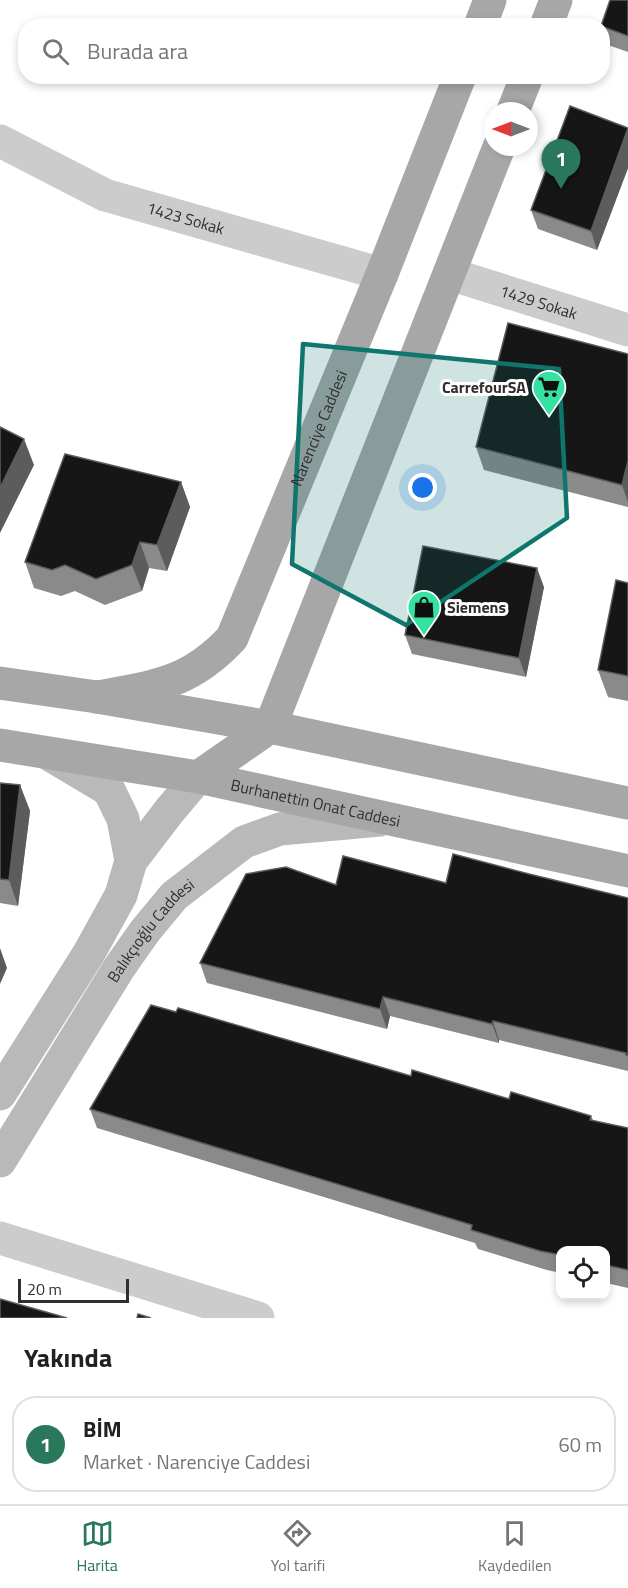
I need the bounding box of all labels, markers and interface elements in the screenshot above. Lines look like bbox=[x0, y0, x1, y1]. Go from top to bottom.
search box bbox=[18, 18, 610, 84]
text: Burada ara bbox=[87, 34, 188, 68]
icon: search bbox=[39, 35, 72, 68]
north arrow bbox=[484, 102, 538, 156]
pin: 1 bbox=[542, 140, 580, 189]
street label: 1423 Sokak bbox=[144, 196, 228, 241]
street label: 1429 Sokak bbox=[497, 278, 581, 325]
street label: Narenciye Caddesi bbox=[284, 366, 353, 490]
supermarket icon: CarrefourSA bbox=[531, 369, 567, 416]
place label: CarrefourSA bbox=[442, 375, 526, 399]
your location bbox=[408, 473, 437, 502]
shop icon: Siemens bbox=[406, 589, 442, 636]
place label: Siemens bbox=[447, 595, 506, 619]
street label: Burhanettin Onat Caddesi bbox=[229, 773, 403, 833]
street label: Balıkçıoğlu Caddesi bbox=[101, 873, 199, 987]
map controls bbox=[556, 1246, 610, 1300]
button: locate bbox=[556, 1246, 610, 1300]
scale bar bbox=[18, 1276, 129, 1304]
text: 20 m bbox=[27, 1277, 62, 1301]
text: Yakında bbox=[24, 1338, 112, 1377]
text: BİM bbox=[83, 1412, 122, 1446]
text: 1 bbox=[40, 1429, 51, 1460]
text: 60 m bbox=[558, 1429, 602, 1460]
text: Market · Narenciye Caddesi bbox=[83, 1446, 310, 1477]
tab: Harita bbox=[76, 1517, 118, 1577]
tab: Yol tarifi bbox=[271, 1517, 325, 1577]
tab: Kaydedilen bbox=[478, 1517, 552, 1577]

